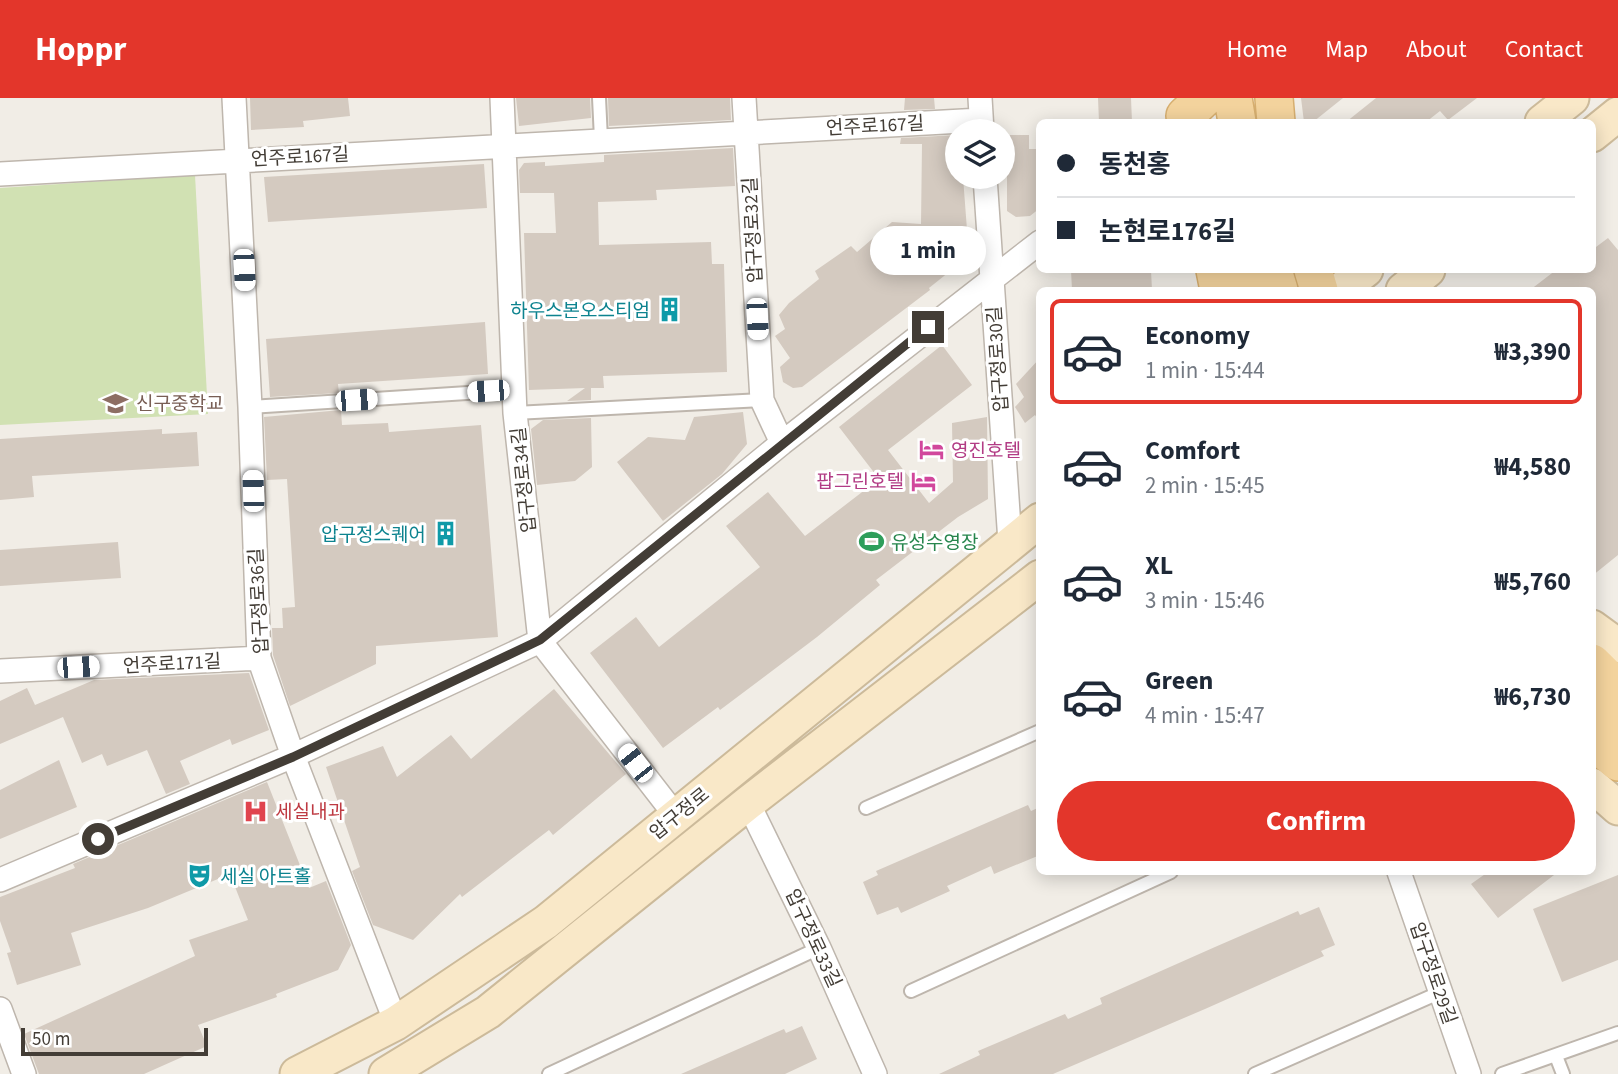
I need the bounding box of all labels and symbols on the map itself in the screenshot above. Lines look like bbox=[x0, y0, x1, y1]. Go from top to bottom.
street label: 언주로167길 bbox=[825, 110, 925, 143]
street label: 언주로167길 bbox=[250, 141, 350, 174]
street label: 압구정로32길 bbox=[737, 176, 770, 284]
callout: 1 min bbox=[870, 226, 986, 274]
car bbox=[233, 248, 256, 292]
building icon: 하우스본오스티엄 bbox=[656, 296, 684, 324]
car bbox=[746, 297, 769, 341]
place label: 하우스본오스티엄 bbox=[510, 298, 650, 325]
street label: 압구정로30길 bbox=[981, 305, 1016, 413]
route end bbox=[912, 311, 944, 343]
car bbox=[467, 379, 510, 403]
car bbox=[335, 388, 378, 412]
school or university icon: 신구중학교 bbox=[102, 389, 130, 417]
place label: 신구중학교 bbox=[136, 391, 223, 418]
street label: 압구정로34길 bbox=[506, 426, 543, 534]
hotel icon: 영진호텔 bbox=[917, 436, 945, 464]
place label: 영진호텔 bbox=[951, 438, 1021, 465]
hotel icon: 팝그린호텔 bbox=[910, 467, 938, 495]
place label: 팝그린호텔 bbox=[817, 469, 904, 496]
car bbox=[242, 470, 265, 512]
building icon: 압구정스퀘어 bbox=[432, 520, 460, 548]
place label: 압구정스퀘어 bbox=[321, 522, 426, 549]
sports icon: 유성수영장 bbox=[857, 528, 885, 556]
place label: 유성수영장 bbox=[891, 530, 978, 557]
street label: 압구정로36길 bbox=[243, 547, 276, 655]
street label: 언주로171길 bbox=[122, 648, 222, 681]
car bbox=[57, 655, 100, 679]
car bbox=[614, 740, 657, 786]
street label: 압구정로 bbox=[644, 782, 716, 847]
hospital icon: 세실내과 bbox=[241, 797, 269, 825]
place label: 세실내과 bbox=[275, 799, 345, 826]
route start bbox=[82, 823, 114, 855]
theatre icon: 세실 아트홀 bbox=[186, 862, 214, 890]
place label: 세실 아트홀 bbox=[220, 864, 311, 891]
street label: 압구정로33길 bbox=[778, 885, 847, 993]
street label: 압구정로29길 bbox=[1403, 919, 1463, 1028]
scale bar bbox=[21, 1025, 208, 1057]

